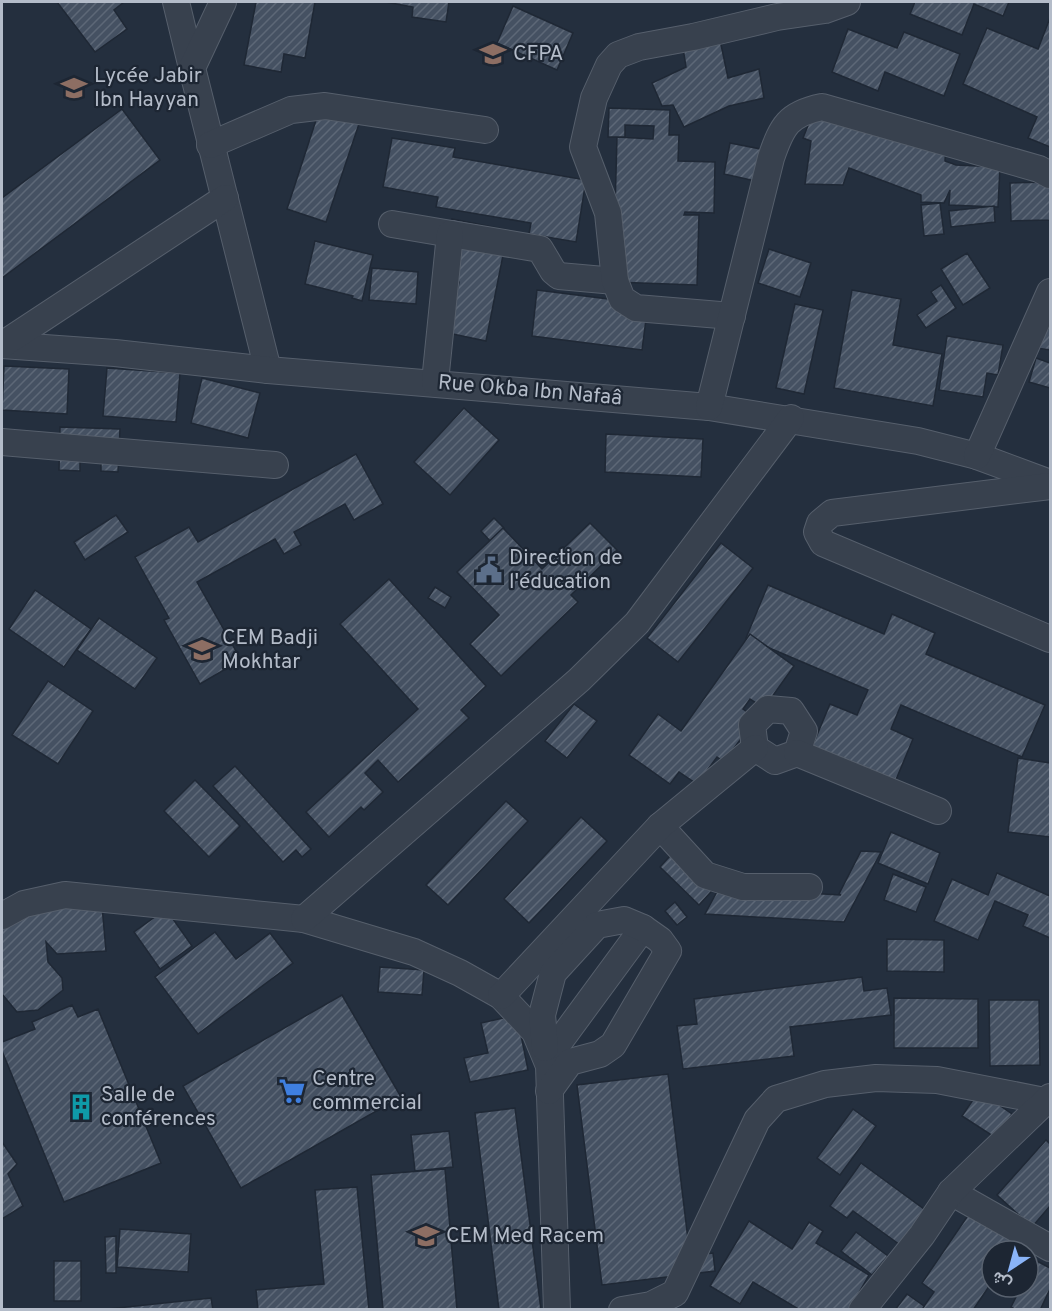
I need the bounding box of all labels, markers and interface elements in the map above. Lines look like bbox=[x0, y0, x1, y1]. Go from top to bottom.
school or university icon: CFPA bbox=[478, 39, 508, 69]
place label: CFPA bbox=[513, 41, 564, 68]
place label: Lycée Jabir Ibn Hayyan bbox=[94, 63, 202, 114]
school or university icon: Lycée Jabir Ibn Hayyan bbox=[59, 73, 89, 103]
street label: Rue Okba Ibn Nafaâ bbox=[437, 369, 623, 413]
place label: Direction de l'éducation bbox=[509, 545, 623, 596]
public building icon: Direction de l'éducation bbox=[474, 555, 504, 585]
place label: CEM Badji Mokhtar bbox=[222, 625, 318, 676]
school or university icon: CEM Badji Mokhtar bbox=[187, 635, 217, 665]
place label: Centre commercial bbox=[312, 1066, 422, 1117]
supermarket icon: Centre commercial bbox=[277, 1076, 307, 1106]
place label: Salle de conférences bbox=[101, 1082, 216, 1133]
building icon: Salle de conférences bbox=[66, 1092, 96, 1122]
school or university icon: CEM Med Racem bbox=[411, 1221, 441, 1251]
place label: CEM Med Racem bbox=[446, 1223, 604, 1250]
north arrow bbox=[980, 1239, 1040, 1299]
text: ش bbox=[989, 1266, 1016, 1293]

